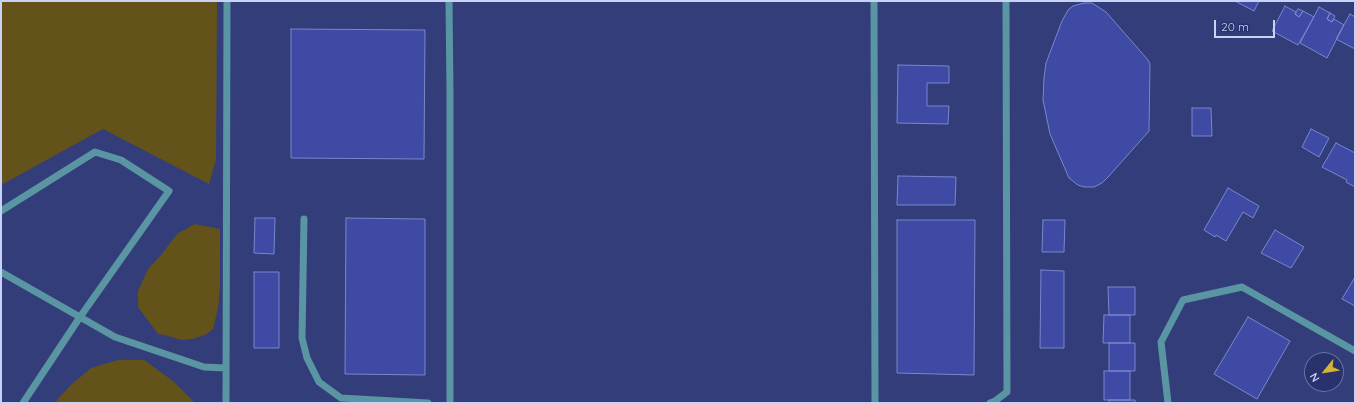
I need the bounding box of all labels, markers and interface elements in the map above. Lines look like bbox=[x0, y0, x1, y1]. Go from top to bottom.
scale bar bbox=[1216, 12, 1277, 38]
text: 20 m bbox=[1221, 19, 1249, 34]
north arrow bbox=[1304, 352, 1344, 392]
text: N bbox=[1306, 370, 1323, 385]

